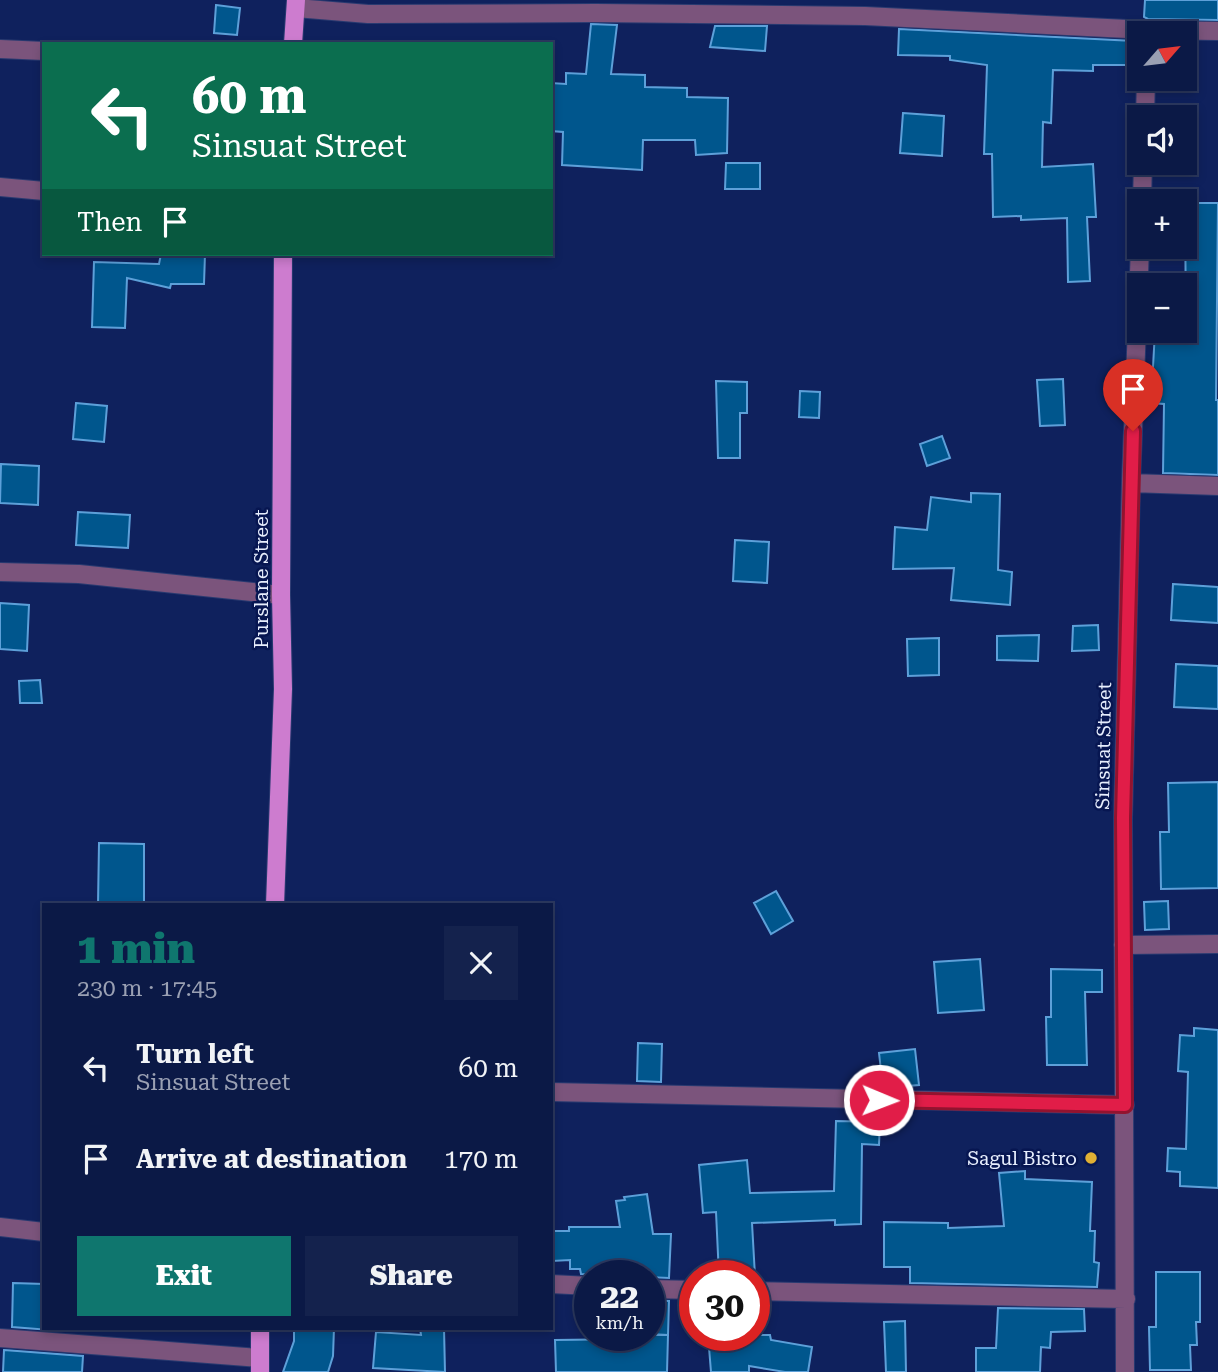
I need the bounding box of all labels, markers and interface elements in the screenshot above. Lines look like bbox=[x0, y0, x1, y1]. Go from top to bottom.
north arrow bbox=[1127, 21, 1197, 91]
map controls bbox=[1127, 21, 1197, 343]
text: 60 m bbox=[192, 68, 307, 125]
icon: left bbox=[77, 70, 168, 161]
button: sound bbox=[1127, 105, 1197, 175]
text: Sinsuat Street bbox=[192, 127, 407, 165]
button: + bbox=[1127, 189, 1197, 259]
icon: arrive bbox=[156, 203, 194, 241]
text: Then bbox=[77, 207, 142, 237]
button: − bbox=[1127, 273, 1197, 343]
pin bbox=[1103, 359, 1163, 431]
icon: arrive bbox=[1114, 370, 1152, 408]
street label: Purslane Street bbox=[250, 509, 273, 649]
street label: Sinsuat Street bbox=[1091, 682, 1116, 810]
text: 1 min bbox=[77, 924, 195, 973]
button: close bbox=[444, 926, 518, 1000]
text: 230 m · 17:45 bbox=[77, 975, 217, 1002]
text: Turn left bbox=[136, 1039, 254, 1069]
icon: left bbox=[77, 1049, 115, 1087]
text: 60 m bbox=[459, 1053, 518, 1083]
position arrow bbox=[842, 1063, 916, 1137]
text: Sinsuat Street bbox=[136, 1069, 290, 1096]
icon: arrive bbox=[77, 1140, 115, 1178]
text: Arrive at destination bbox=[136, 1144, 407, 1174]
text: 170 m bbox=[444, 1144, 518, 1174]
place label: Sagul Bistro bbox=[967, 1147, 1077, 1170]
marker: Sagul Bistro bbox=[1083, 1150, 1099, 1166]
button: Exit bbox=[77, 1236, 291, 1316]
button: Share bbox=[305, 1236, 518, 1316]
speed limit sign: 30 bbox=[679, 1260, 770, 1351]
text: 22 bbox=[600, 1276, 639, 1317]
text: km/h bbox=[595, 1312, 644, 1333]

